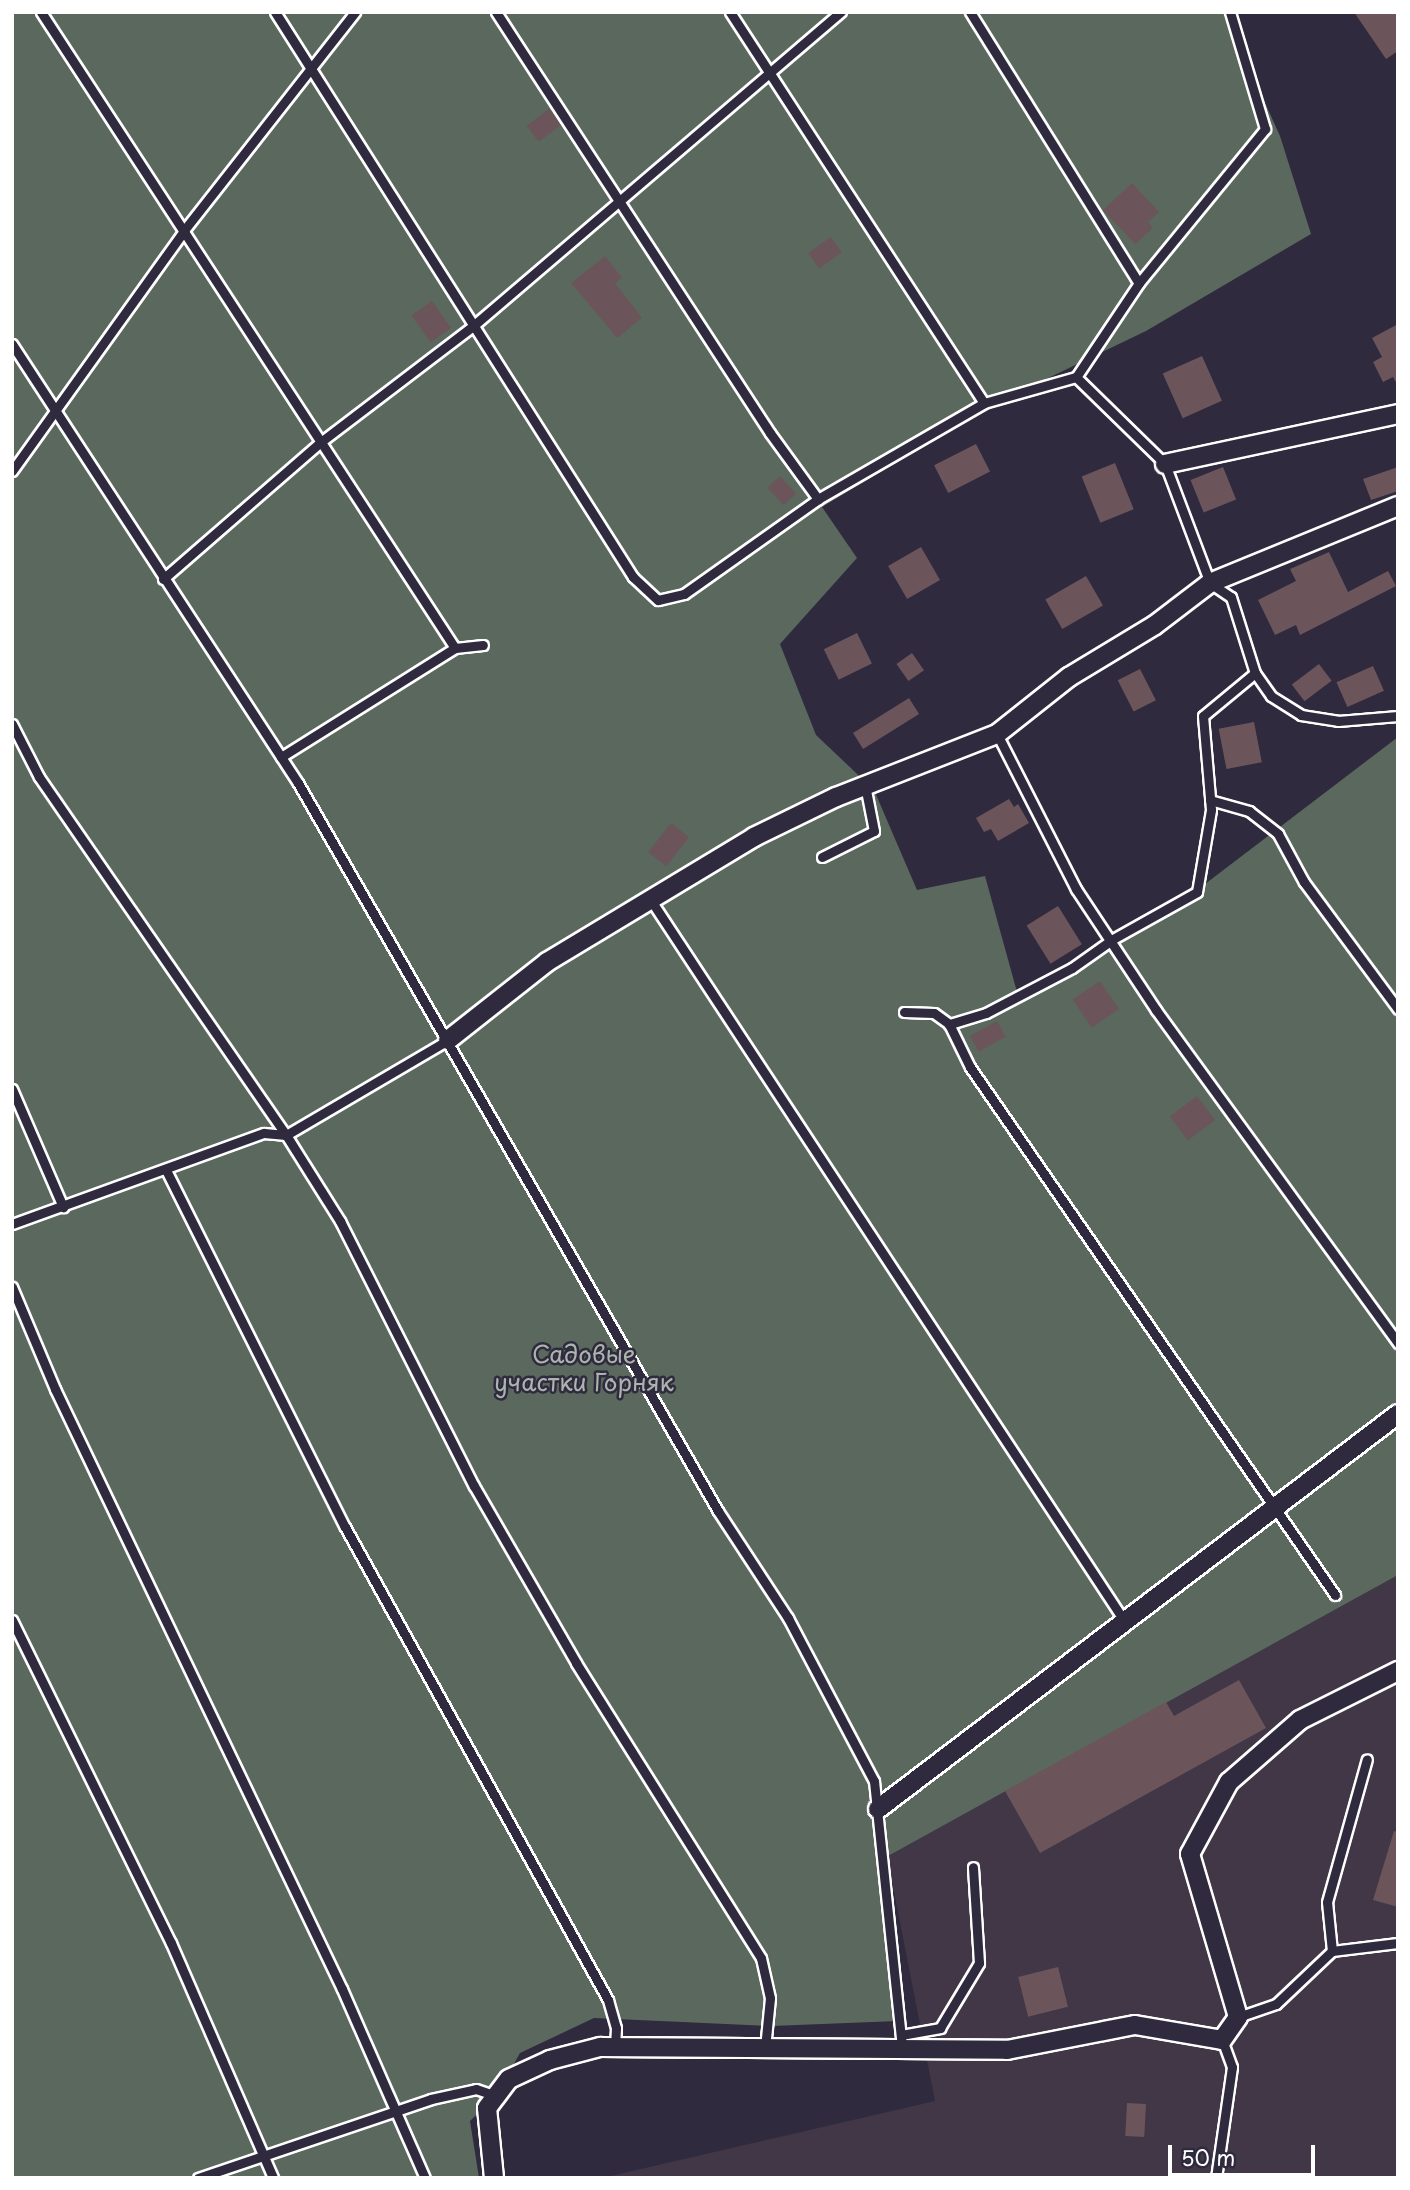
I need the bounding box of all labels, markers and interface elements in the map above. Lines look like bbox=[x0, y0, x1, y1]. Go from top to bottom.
park label: Садовые участки Горняк bbox=[493, 1340, 675, 1396]
scale bar bbox=[1172, 2130, 1319, 2174]
text: 50 m bbox=[1181, 2141, 1235, 2173]

